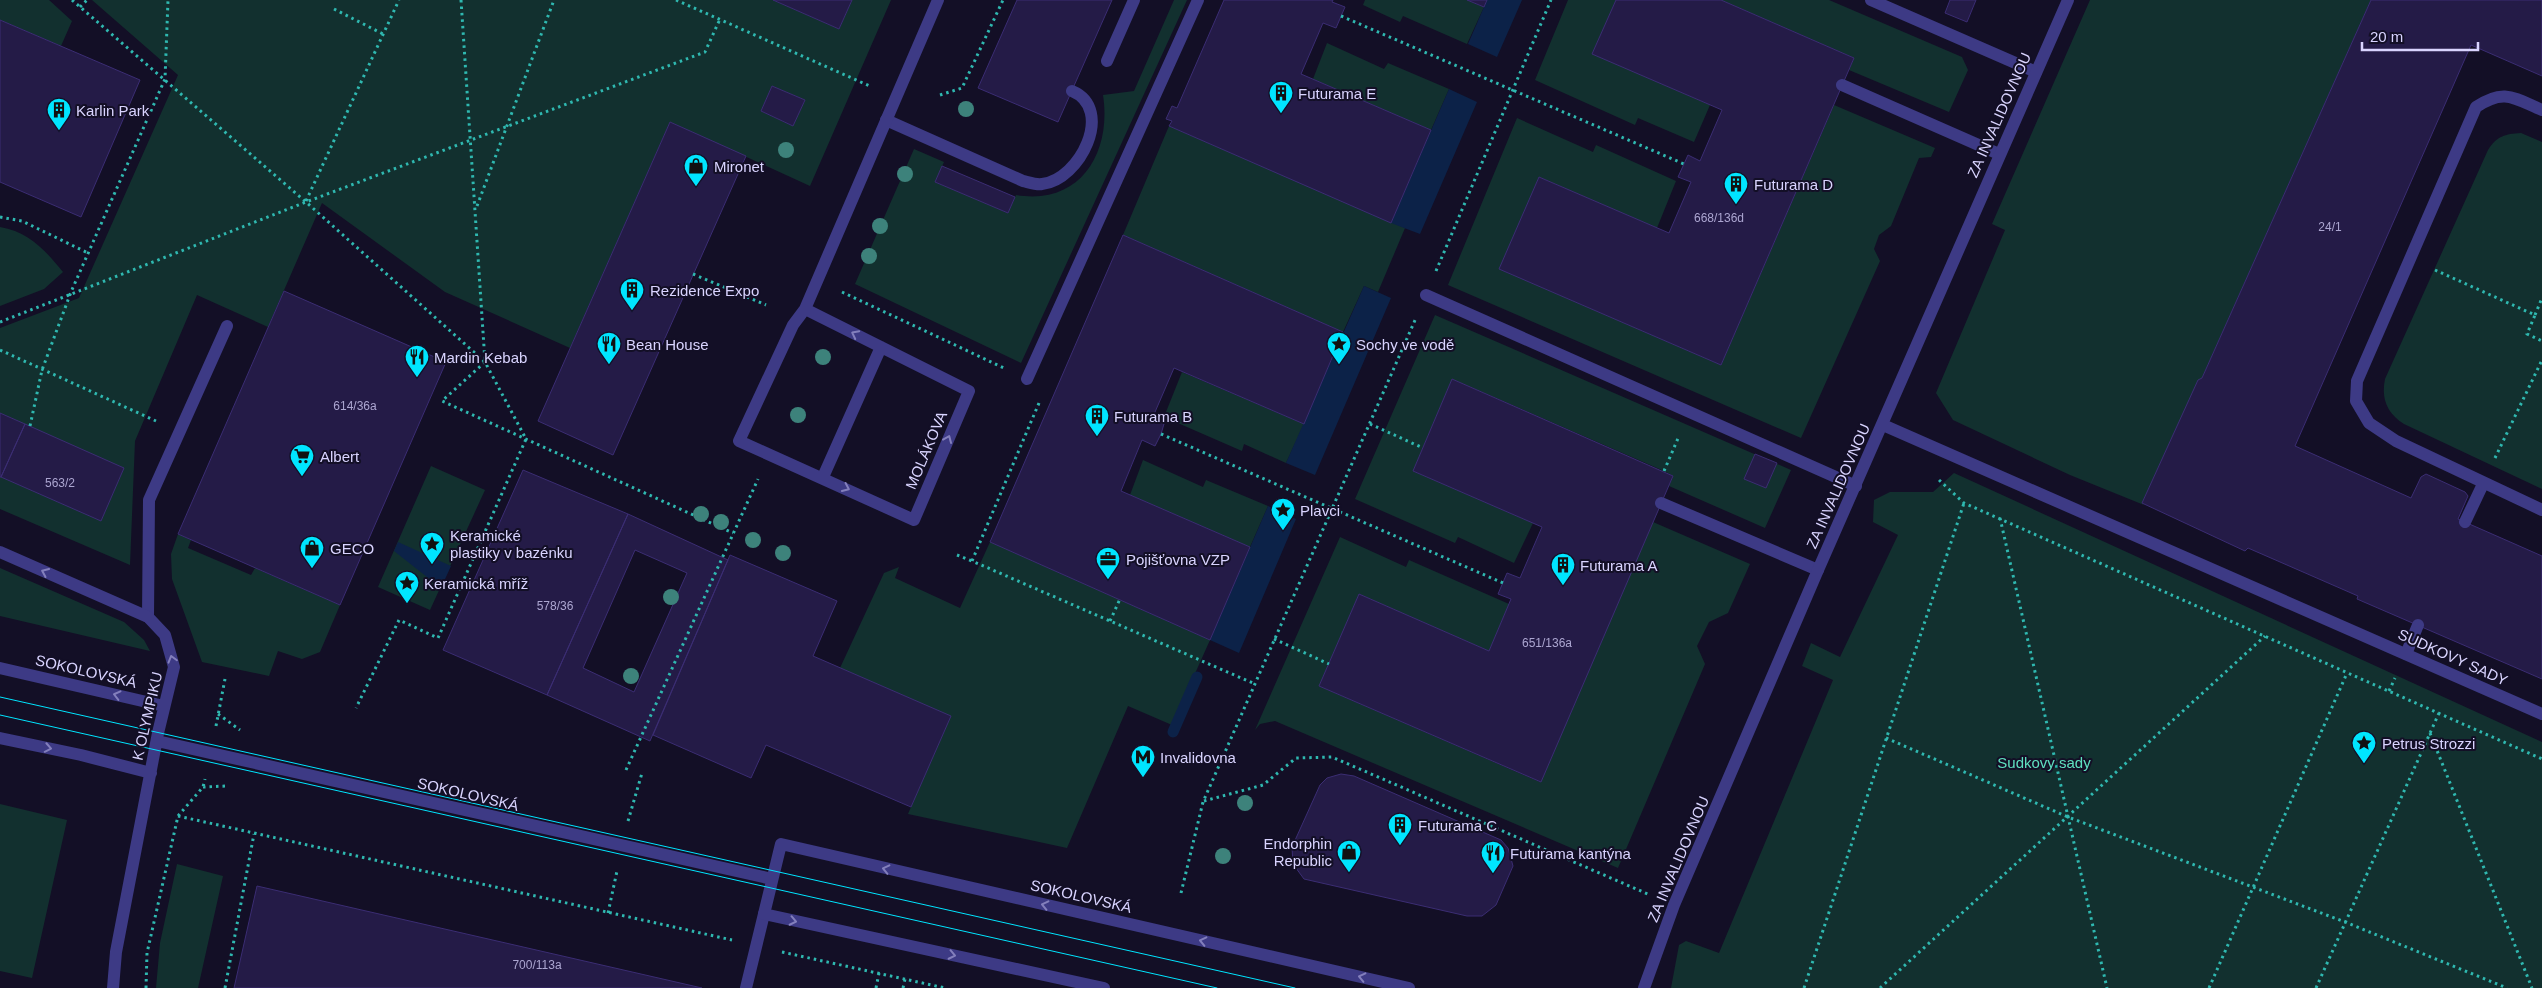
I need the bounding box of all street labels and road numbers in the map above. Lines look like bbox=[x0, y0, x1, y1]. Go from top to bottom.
street label: ZA INVALIDOVNOU bbox=[1964, 50, 2034, 180]
street label: MOLÁKOVA bbox=[902, 408, 950, 492]
street label: ZA INVALIDOVNOU bbox=[1803, 421, 1873, 551]
street label: SUDKOVY SADY bbox=[2396, 625, 2510, 689]
street label: SOKOLOVSKÁ bbox=[34, 651, 138, 691]
street label: K OLYMPIKU bbox=[129, 670, 165, 762]
street label: SOKOLOVSKÁ bbox=[416, 774, 520, 814]
street label: ZA INVALIDOVNOU bbox=[1644, 794, 1712, 924]
street label: SOKOLOVSKÁ bbox=[1029, 876, 1133, 916]

